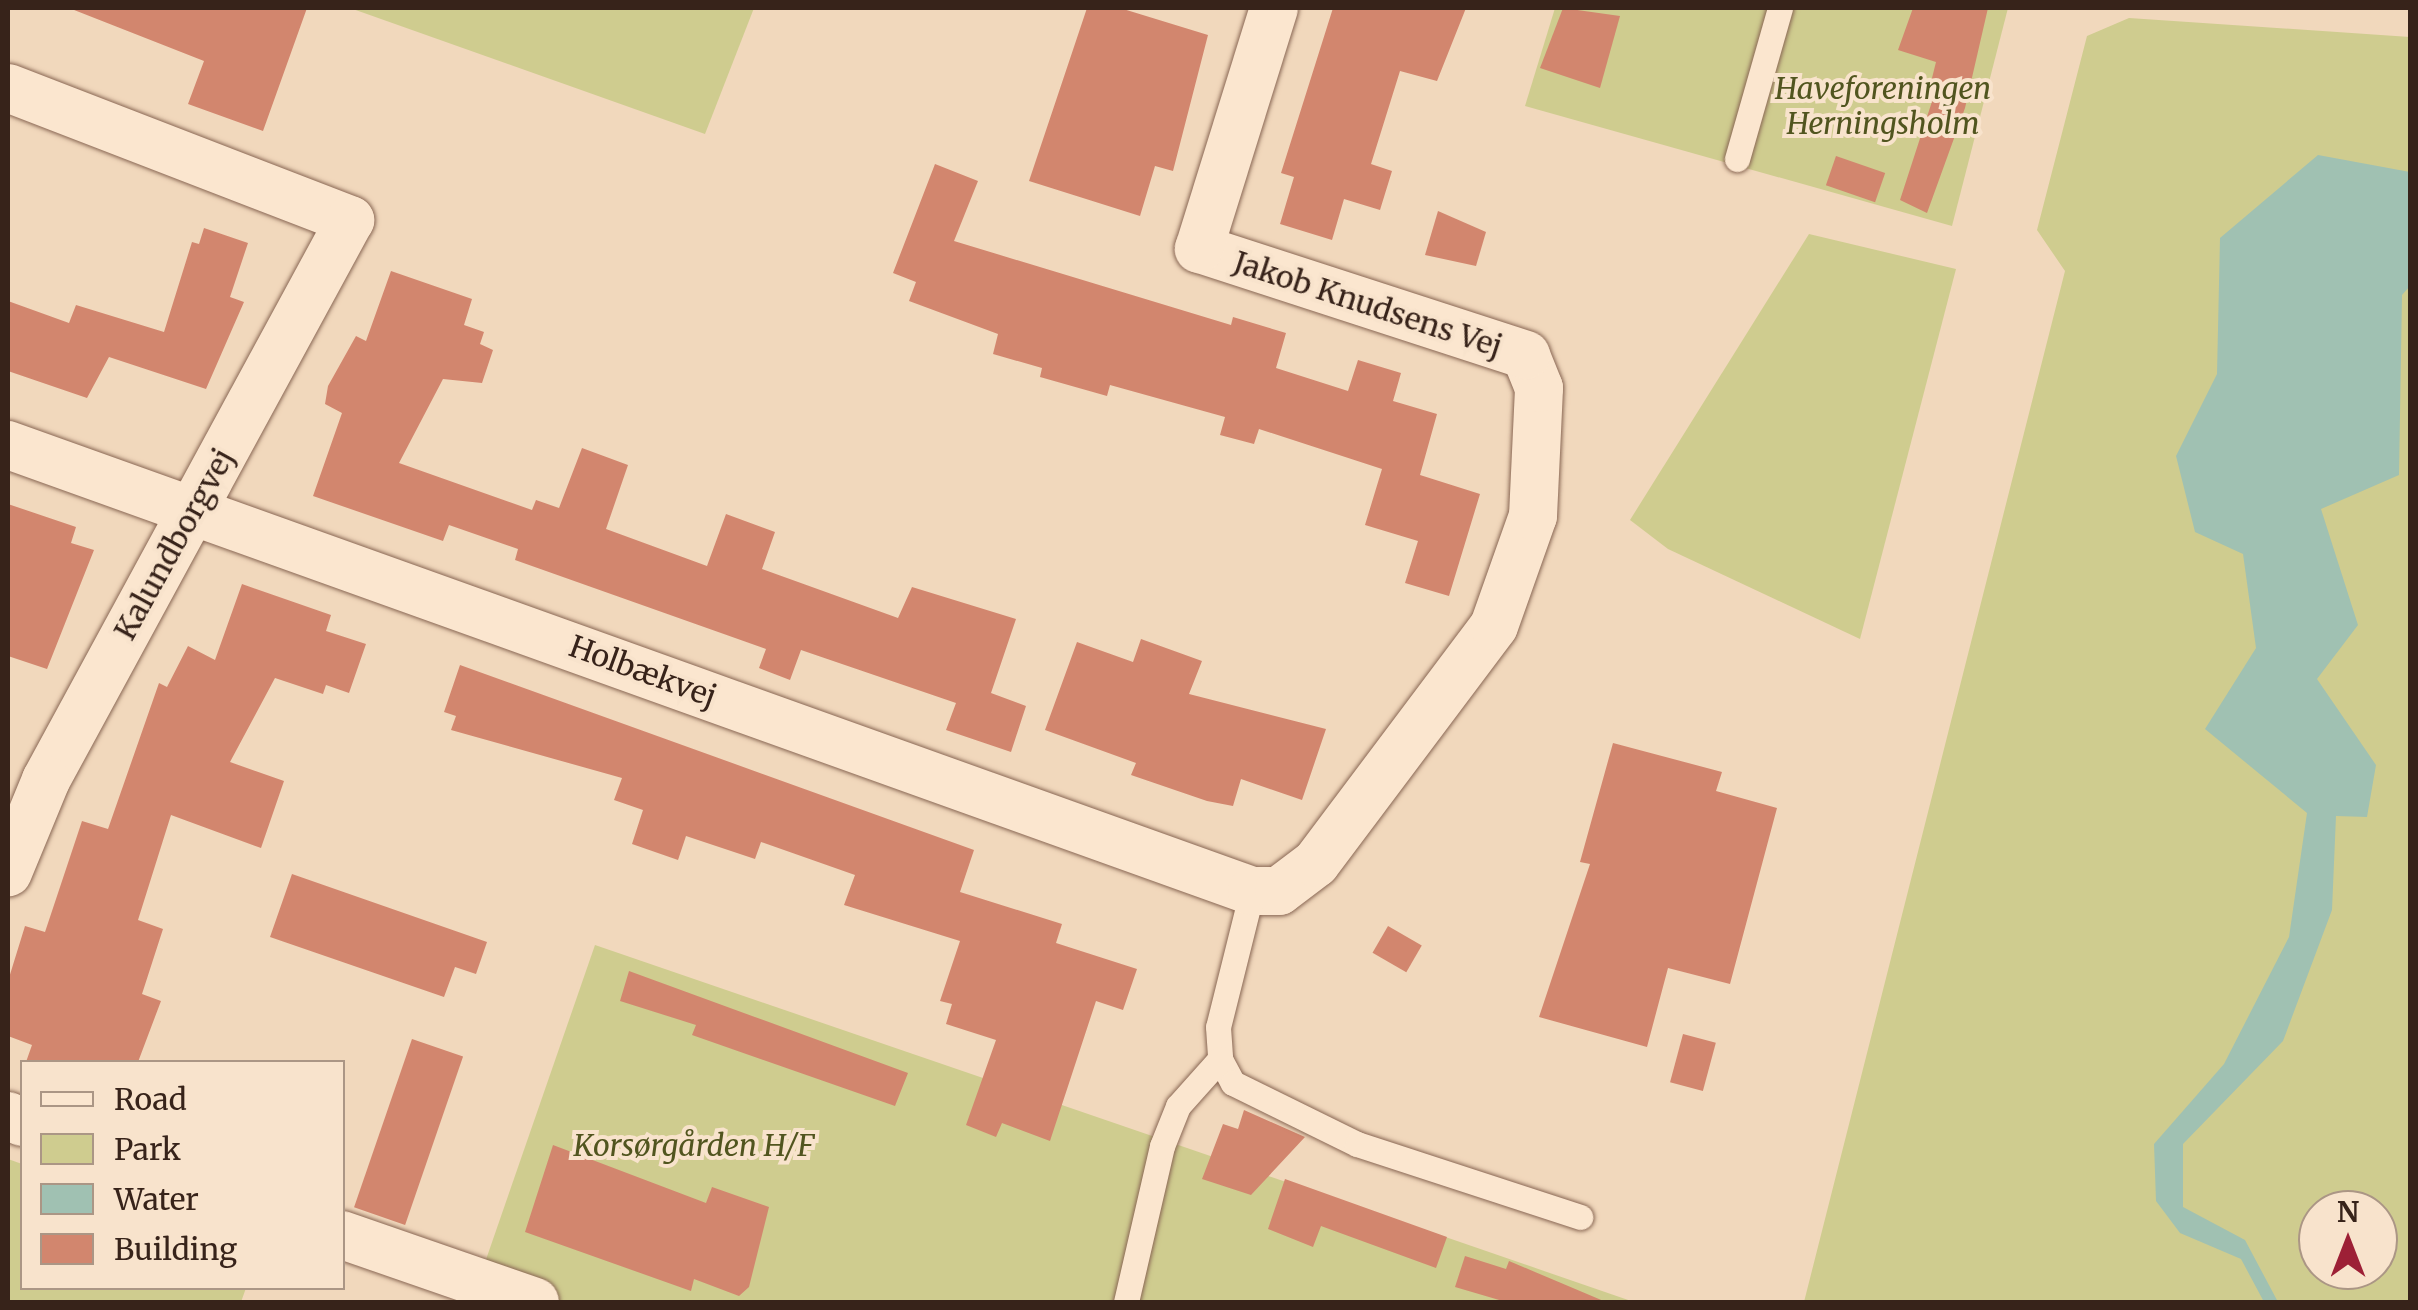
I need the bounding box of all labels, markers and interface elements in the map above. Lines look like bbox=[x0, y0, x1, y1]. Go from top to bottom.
park label: Haveforeningen Herningsholm bbox=[1775, 70, 1991, 140]
street label: Jakob Knudsens Vej bbox=[1229, 244, 1507, 364]
street label: Kalundborgvej bbox=[107, 442, 241, 646]
street label: Holbækvej bbox=[564, 628, 722, 714]
legend bbox=[20, 1060, 345, 1290]
text: Road bbox=[114, 1080, 187, 1118]
park label: Korsørgården H/F bbox=[573, 1127, 815, 1163]
text: Park bbox=[114, 1130, 181, 1168]
text: Water bbox=[114, 1180, 199, 1218]
north arrow bbox=[2298, 1190, 2398, 1290]
text: N bbox=[2337, 1194, 2359, 1230]
text: Building bbox=[114, 1230, 237, 1268]

